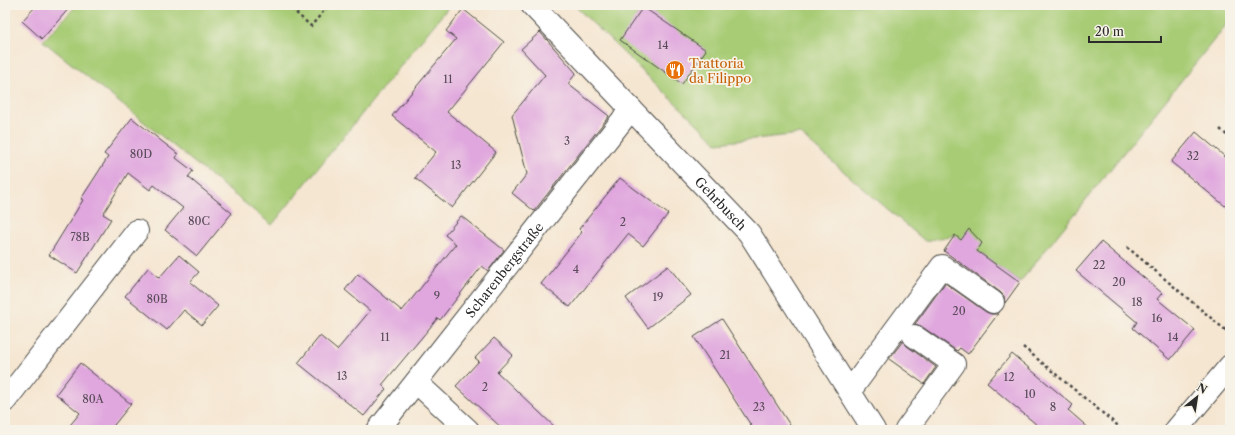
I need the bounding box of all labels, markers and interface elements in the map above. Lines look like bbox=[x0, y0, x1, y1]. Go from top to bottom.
scale bar bbox=[1089, 18, 1161, 44]
text: 20 m bbox=[1095, 24, 1124, 39]
house number: 14 bbox=[658, 38, 668, 52]
place label: Trattoria da Filippo bbox=[689, 55, 751, 86]
restaurant icon: Trattoria da Filippo bbox=[664, 59, 686, 81]
house number: 11 bbox=[443, 72, 453, 86]
house number: 3 bbox=[564, 134, 570, 148]
house number: 80D bbox=[130, 147, 152, 161]
house number: 32 bbox=[1187, 149, 1199, 163]
house number: 13 bbox=[451, 158, 461, 172]
street label: Gehrbusch bbox=[692, 173, 750, 234]
house number: 80C bbox=[188, 214, 210, 228]
house number: 2 bbox=[620, 215, 626, 229]
street label: Scharenbergstraße bbox=[462, 219, 547, 321]
house number: 78B bbox=[70, 230, 90, 244]
house number: 22 bbox=[1093, 258, 1105, 272]
house number: 4 bbox=[573, 262, 579, 276]
house number: 20 bbox=[1112, 275, 1126, 289]
house number: 9 bbox=[434, 289, 440, 303]
house number: 19 bbox=[652, 290, 664, 304]
house number: 80B bbox=[146, 292, 168, 306]
house number: 18 bbox=[1131, 295, 1143, 309]
house number: 20 bbox=[952, 304, 966, 318]
house number: 16 bbox=[1151, 311, 1163, 325]
house number: 11 bbox=[380, 330, 390, 344]
house number: 14 bbox=[1168, 330, 1178, 344]
house number: 21 bbox=[720, 348, 731, 362]
house number: 13 bbox=[337, 369, 347, 383]
house number: 12 bbox=[1004, 370, 1014, 384]
north arrow bbox=[1177, 377, 1217, 417]
house number: 2 bbox=[482, 380, 488, 394]
text: N bbox=[1194, 380, 1210, 397]
house number: 10 bbox=[1024, 387, 1036, 401]
house number: 80A bbox=[82, 392, 105, 406]
house number: 23 bbox=[753, 400, 765, 414]
house number: 8 bbox=[1050, 400, 1056, 414]

